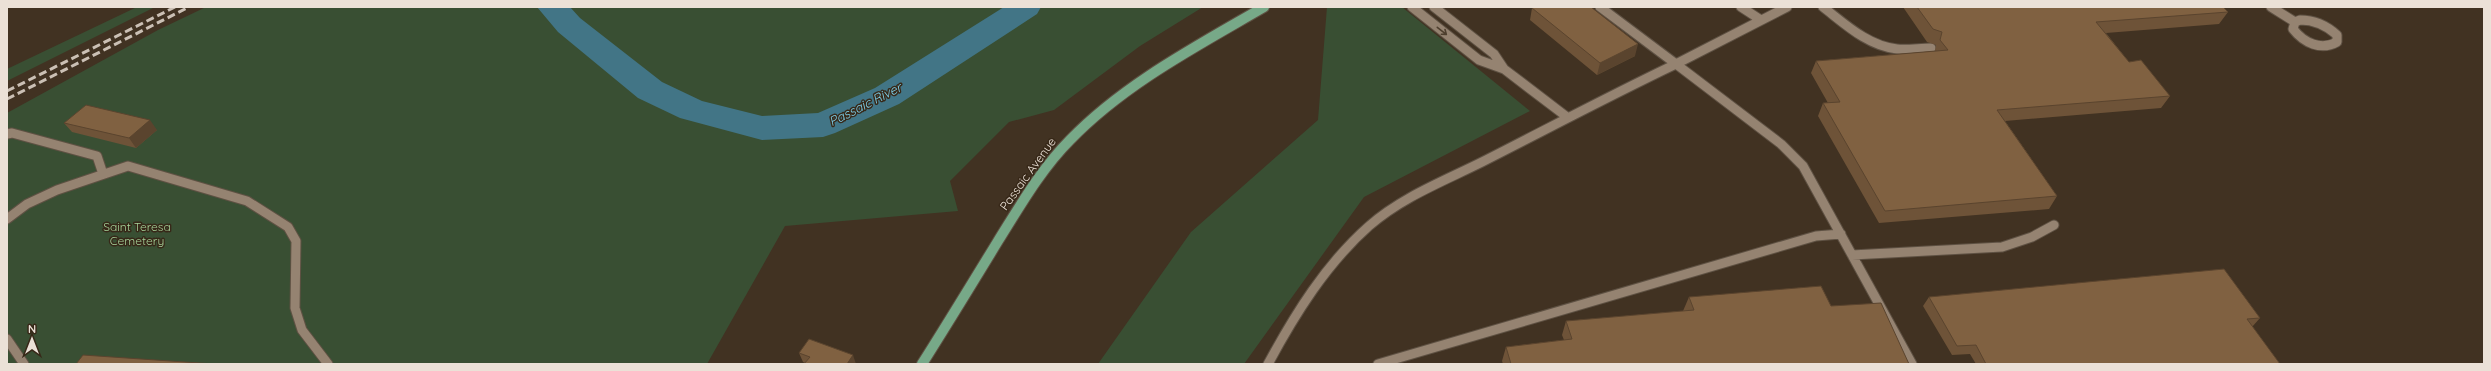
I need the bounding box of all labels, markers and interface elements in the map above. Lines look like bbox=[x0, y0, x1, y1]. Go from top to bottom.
one-way arrow bbox=[1437, 27, 1448, 35]
water label: Passaic River bbox=[826, 78, 906, 129]
street label: Passaic Avenue bbox=[996, 134, 1059, 213]
park label: Saint Teresa Cemetery bbox=[103, 219, 171, 248]
north arrow bbox=[12, 319, 52, 359]
text: N bbox=[28, 322, 36, 336]

